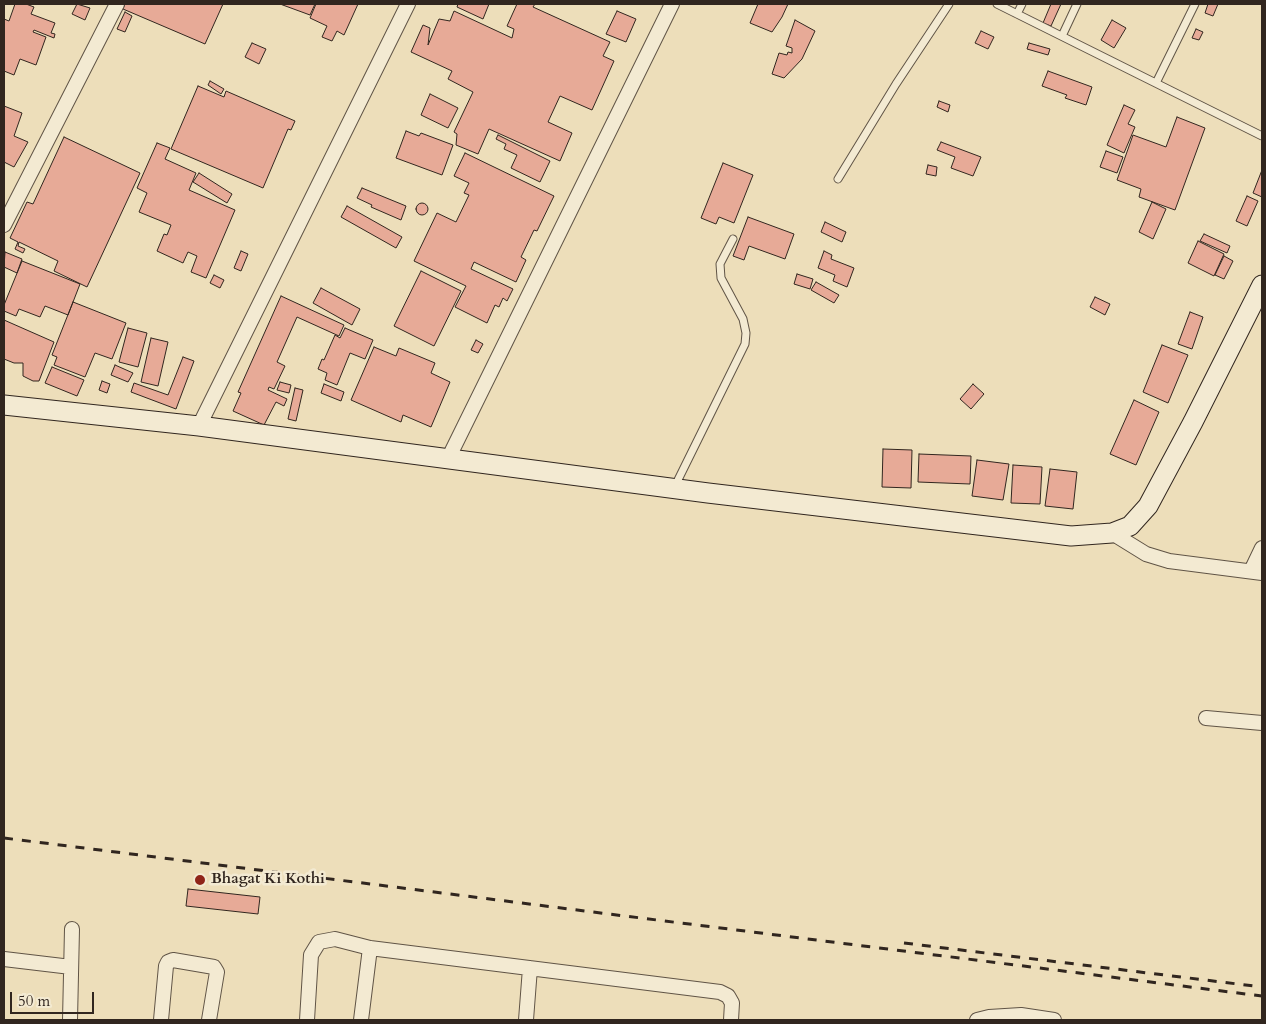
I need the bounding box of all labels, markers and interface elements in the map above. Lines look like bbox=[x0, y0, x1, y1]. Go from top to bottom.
place label: Bhagat Ki Kothi bbox=[211, 871, 325, 889]
marker: Bhagat Ki Kothi bbox=[193, 873, 207, 887]
scale bar bbox=[12, 982, 96, 1014]
text: 50 m bbox=[18, 991, 50, 1011]

